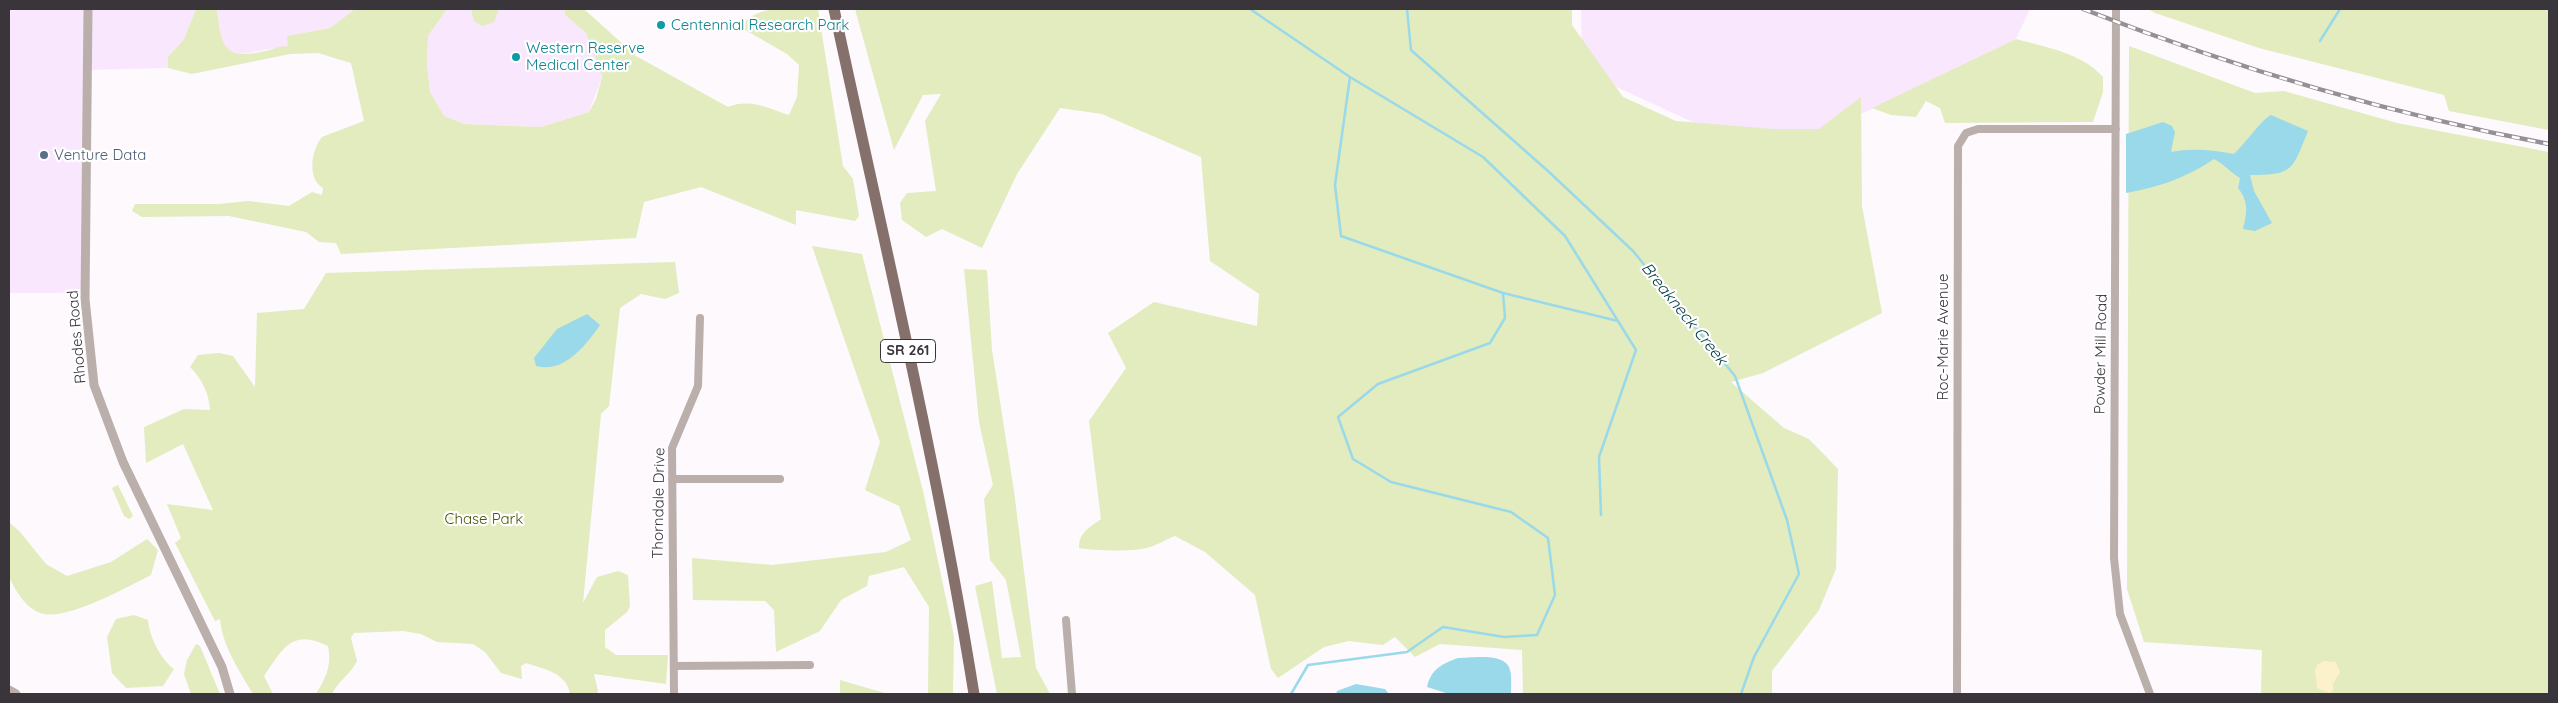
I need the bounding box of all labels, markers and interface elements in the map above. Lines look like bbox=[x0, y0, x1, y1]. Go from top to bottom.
place label: Centennial Research Park bbox=[671, 16, 849, 34]
marker: Centennial Research Park bbox=[655, 19, 667, 31]
place label: Western Reserve Medical Center bbox=[526, 39, 645, 74]
marker: Western Reserve Medical Center bbox=[510, 51, 522, 63]
place label: Venture Data bbox=[54, 146, 146, 164]
marker: Venture Data bbox=[38, 149, 50, 161]
water label: Breakneck Creek bbox=[1637, 259, 1731, 369]
street label: Roc-Marie Avenue bbox=[1934, 273, 1952, 401]
street label: Rhodes Road bbox=[64, 290, 90, 384]
street label: Powder Mill Road bbox=[2091, 294, 2111, 414]
road number: SR 261 bbox=[880, 340, 936, 362]
street label: Thorndale Drive bbox=[649, 447, 669, 559]
park label: Chase Park bbox=[445, 510, 523, 528]

